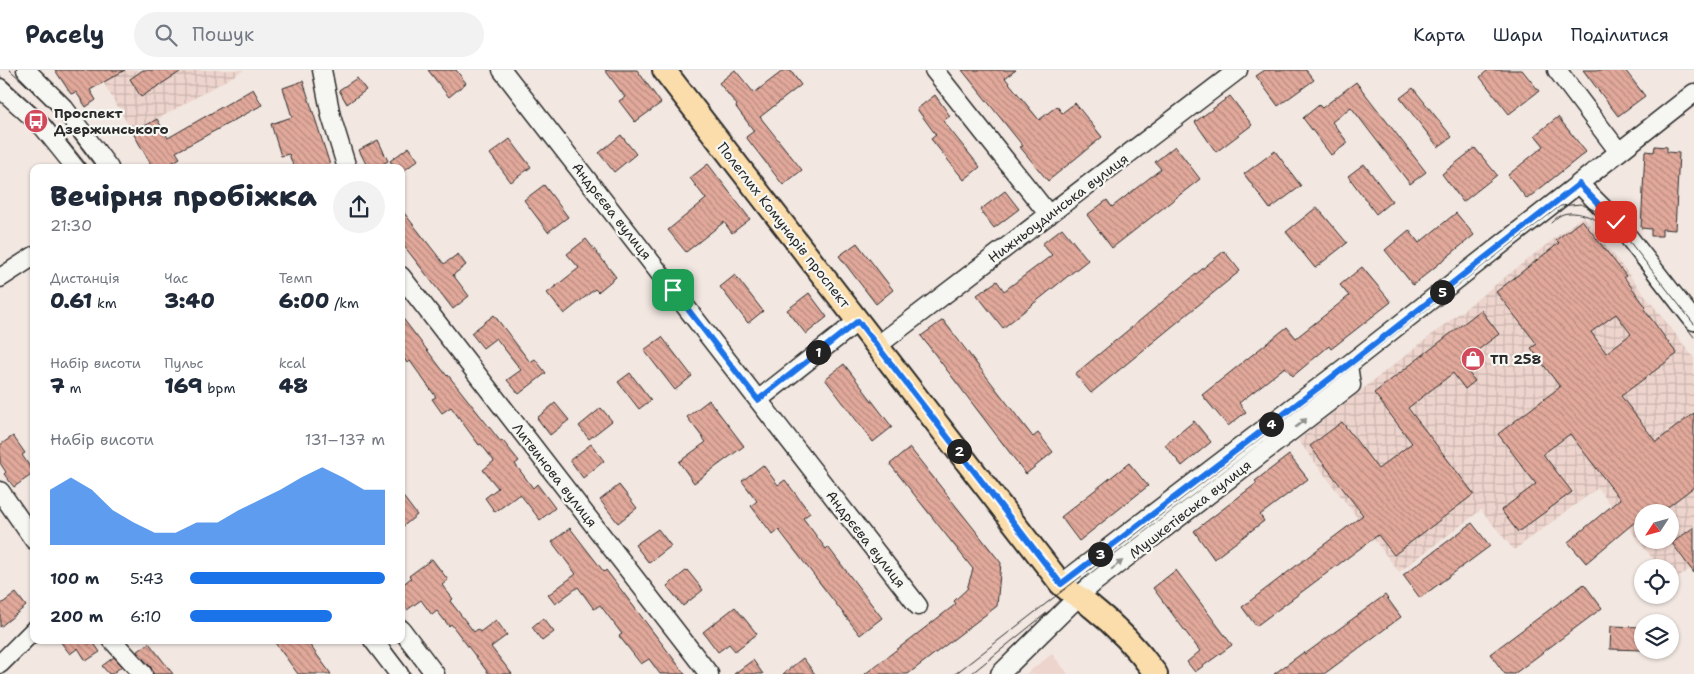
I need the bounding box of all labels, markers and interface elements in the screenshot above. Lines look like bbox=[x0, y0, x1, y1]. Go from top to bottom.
search box bbox=[134, 12, 484, 57]
text: Pacely bbox=[25, 19, 104, 51]
icon: search bbox=[152, 21, 180, 49]
text: Пошук bbox=[192, 22, 254, 47]
text: Карта bbox=[1413, 23, 1465, 47]
text: Шари bbox=[1493, 23, 1543, 47]
text: Поділитися bbox=[1571, 23, 1669, 47]
place label: Проспект Дзержинського bbox=[54, 104, 169, 138]
bus stop icon: Проспект Дзержинського bbox=[23, 108, 49, 134]
street label: Полеглих Комунарів проспект bbox=[714, 139, 855, 312]
street label: Нижньоудинська вулиця bbox=[984, 149, 1132, 267]
street label: Андрєєва вулиця bbox=[568, 159, 656, 263]
text: Вечірня пробіжка bbox=[50, 177, 317, 215]
button: share bbox=[333, 181, 385, 233]
pin bbox=[1595, 201, 1637, 243]
icon: check bbox=[1602, 208, 1630, 236]
text: 21:30 bbox=[50, 215, 92, 236]
text: Дистанція bbox=[50, 269, 120, 287]
text: Час bbox=[164, 269, 188, 287]
text: Темп bbox=[279, 269, 313, 287]
pin bbox=[652, 269, 694, 311]
icon: arrive bbox=[659, 276, 687, 304]
pin: 5 bbox=[1430, 280, 1454, 304]
text: 5 bbox=[1438, 283, 1447, 301]
text: 0.61 bbox=[50, 287, 92, 315]
text: 3:40 bbox=[164, 287, 215, 315]
text: 6:00 bbox=[279, 287, 329, 315]
text: km bbox=[92, 294, 117, 312]
text: /km bbox=[329, 294, 359, 312]
pin: 1 bbox=[806, 340, 830, 364]
text: 1 bbox=[815, 343, 822, 361]
shop icon: ТП 258 bbox=[1460, 346, 1486, 372]
place label: ТП 258 bbox=[1490, 350, 1542, 368]
text: Набір висоти bbox=[50, 354, 141, 372]
text: Пульс bbox=[164, 354, 204, 372]
text: kcal bbox=[279, 354, 306, 372]
text: 7 bbox=[50, 372, 65, 400]
text: 169 bbox=[164, 372, 203, 400]
text: 48 bbox=[279, 372, 308, 400]
text: m bbox=[65, 379, 82, 397]
text: bpm bbox=[203, 379, 235, 397]
pin: 4 bbox=[1258, 412, 1284, 436]
text: 4 bbox=[1267, 415, 1276, 433]
one-way arrow bbox=[1294, 418, 1307, 429]
street label: Литвинова вулиця bbox=[509, 419, 601, 531]
text: Набір висоти bbox=[50, 429, 154, 450]
text: 131–137 m bbox=[305, 429, 385, 450]
pin: 2 bbox=[946, 438, 972, 464]
text: 2 bbox=[955, 442, 964, 460]
street label: Мушкетівська вулиця bbox=[1125, 456, 1255, 562]
street label: Андрєєва вулиця bbox=[822, 487, 910, 591]
north arrow bbox=[1634, 504, 1679, 549]
map controls bbox=[1634, 504, 1679, 659]
pin: 3 bbox=[1088, 542, 1112, 566]
text: 3 bbox=[1096, 545, 1105, 563]
button: locate bbox=[1634, 559, 1679, 604]
one-way arrow bbox=[1110, 560, 1124, 570]
text: 100 m bbox=[50, 568, 99, 589]
text: 5:43 bbox=[130, 568, 164, 589]
text: 200 m bbox=[50, 606, 103, 627]
text: 6:10 bbox=[130, 606, 161, 627]
button: layers bbox=[1634, 614, 1679, 659]

